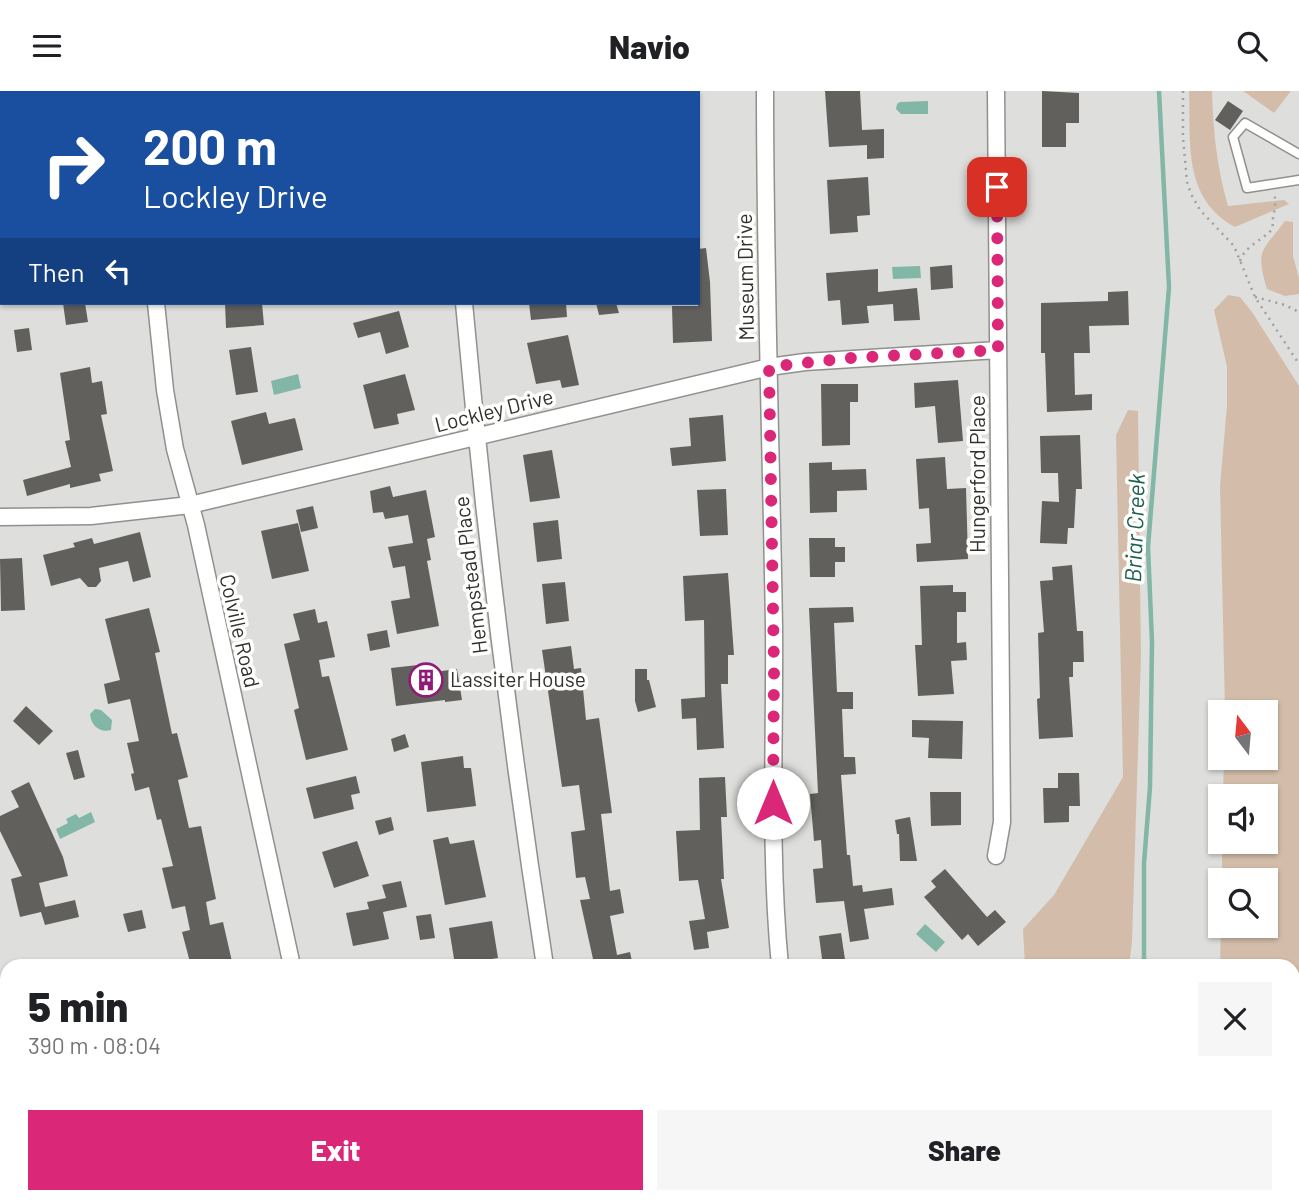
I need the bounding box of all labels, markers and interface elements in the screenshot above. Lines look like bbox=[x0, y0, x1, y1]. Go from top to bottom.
icon: menu bbox=[28, 27, 66, 65]
text: Navio bbox=[609, 27, 690, 65]
icon: search bbox=[1233, 27, 1271, 65]
text: 200 m bbox=[143, 116, 277, 175]
icon: right bbox=[28, 119, 119, 210]
pin bbox=[967, 157, 1027, 217]
icon: arrive bbox=[978, 168, 1016, 206]
text: Lockley Drive bbox=[143, 176, 328, 214]
street label: Museum Drive bbox=[731, 213, 758, 341]
icon: left bbox=[99, 252, 137, 290]
text: Then bbox=[28, 256, 85, 287]
street label: Lockley Drive bbox=[432, 383, 555, 436]
street label: Hungerford Place bbox=[964, 395, 989, 553]
water label: Briar Creek bbox=[1118, 473, 1150, 583]
street label: Hempstead Place bbox=[447, 495, 492, 656]
street label: Colville Road bbox=[215, 571, 266, 690]
building icon: Lassiter House bbox=[407, 661, 445, 699]
place label: Lassiter House bbox=[450, 666, 586, 691]
north arrow bbox=[1208, 700, 1278, 770]
map controls bbox=[1208, 700, 1278, 938]
position arrow bbox=[736, 766, 810, 840]
button: sound bbox=[1208, 784, 1278, 854]
button: search bbox=[1208, 868, 1278, 938]
text: 5 min bbox=[28, 980, 128, 1030]
button: close bbox=[1198, 982, 1272, 1056]
text: 390 m · 08:04 bbox=[28, 1031, 161, 1059]
button: Exit bbox=[28, 1110, 643, 1190]
button: Share bbox=[657, 1110, 1272, 1190]

